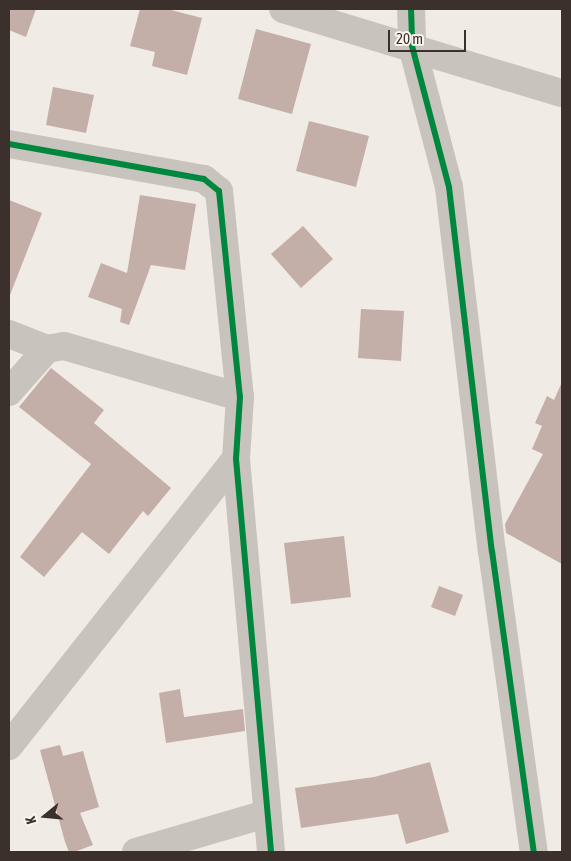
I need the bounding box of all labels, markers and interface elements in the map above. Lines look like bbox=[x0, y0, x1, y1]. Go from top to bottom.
scale bar bbox=[391, 20, 468, 52]
text: 20 m bbox=[396, 30, 423, 47]
north arrow bbox=[20, 791, 70, 841]
text: K bbox=[22, 815, 39, 826]

